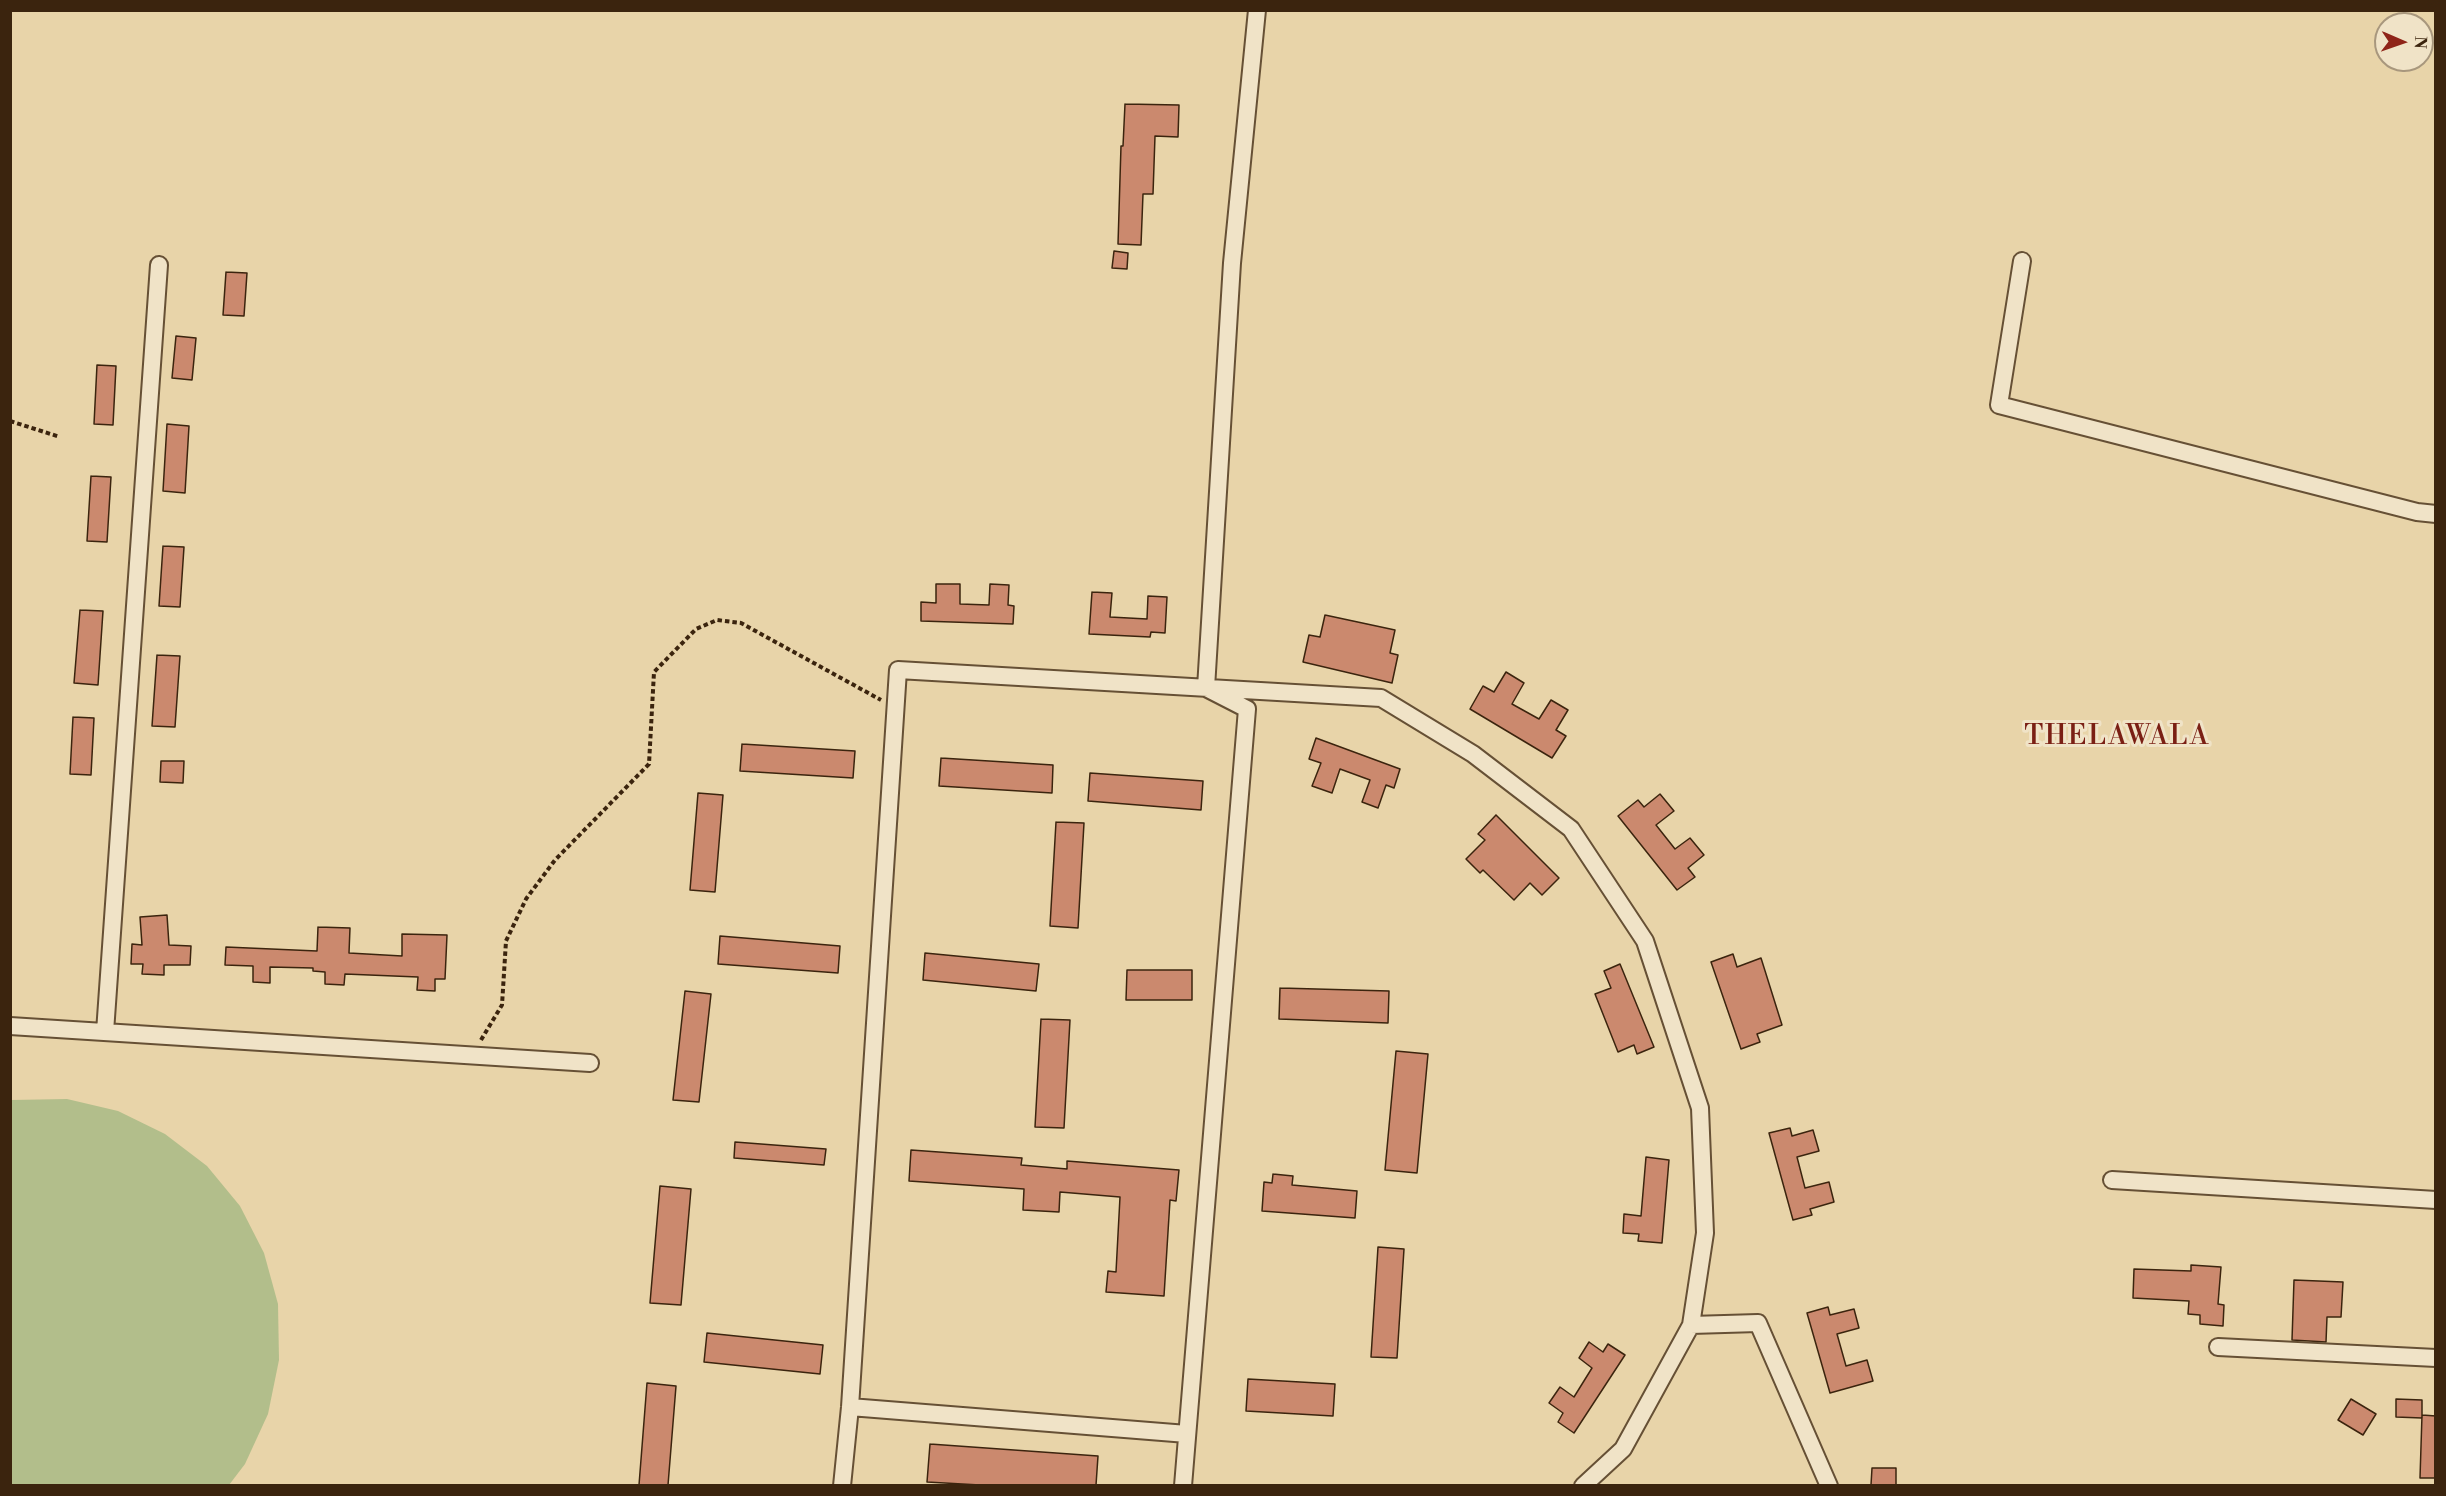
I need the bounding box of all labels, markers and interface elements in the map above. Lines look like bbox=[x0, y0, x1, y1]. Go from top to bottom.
north arrow bbox=[2374, 12, 2434, 72]
text: N bbox=[2410, 36, 2430, 49]
district label: THELAWALA bbox=[2024, 722, 2210, 754]

